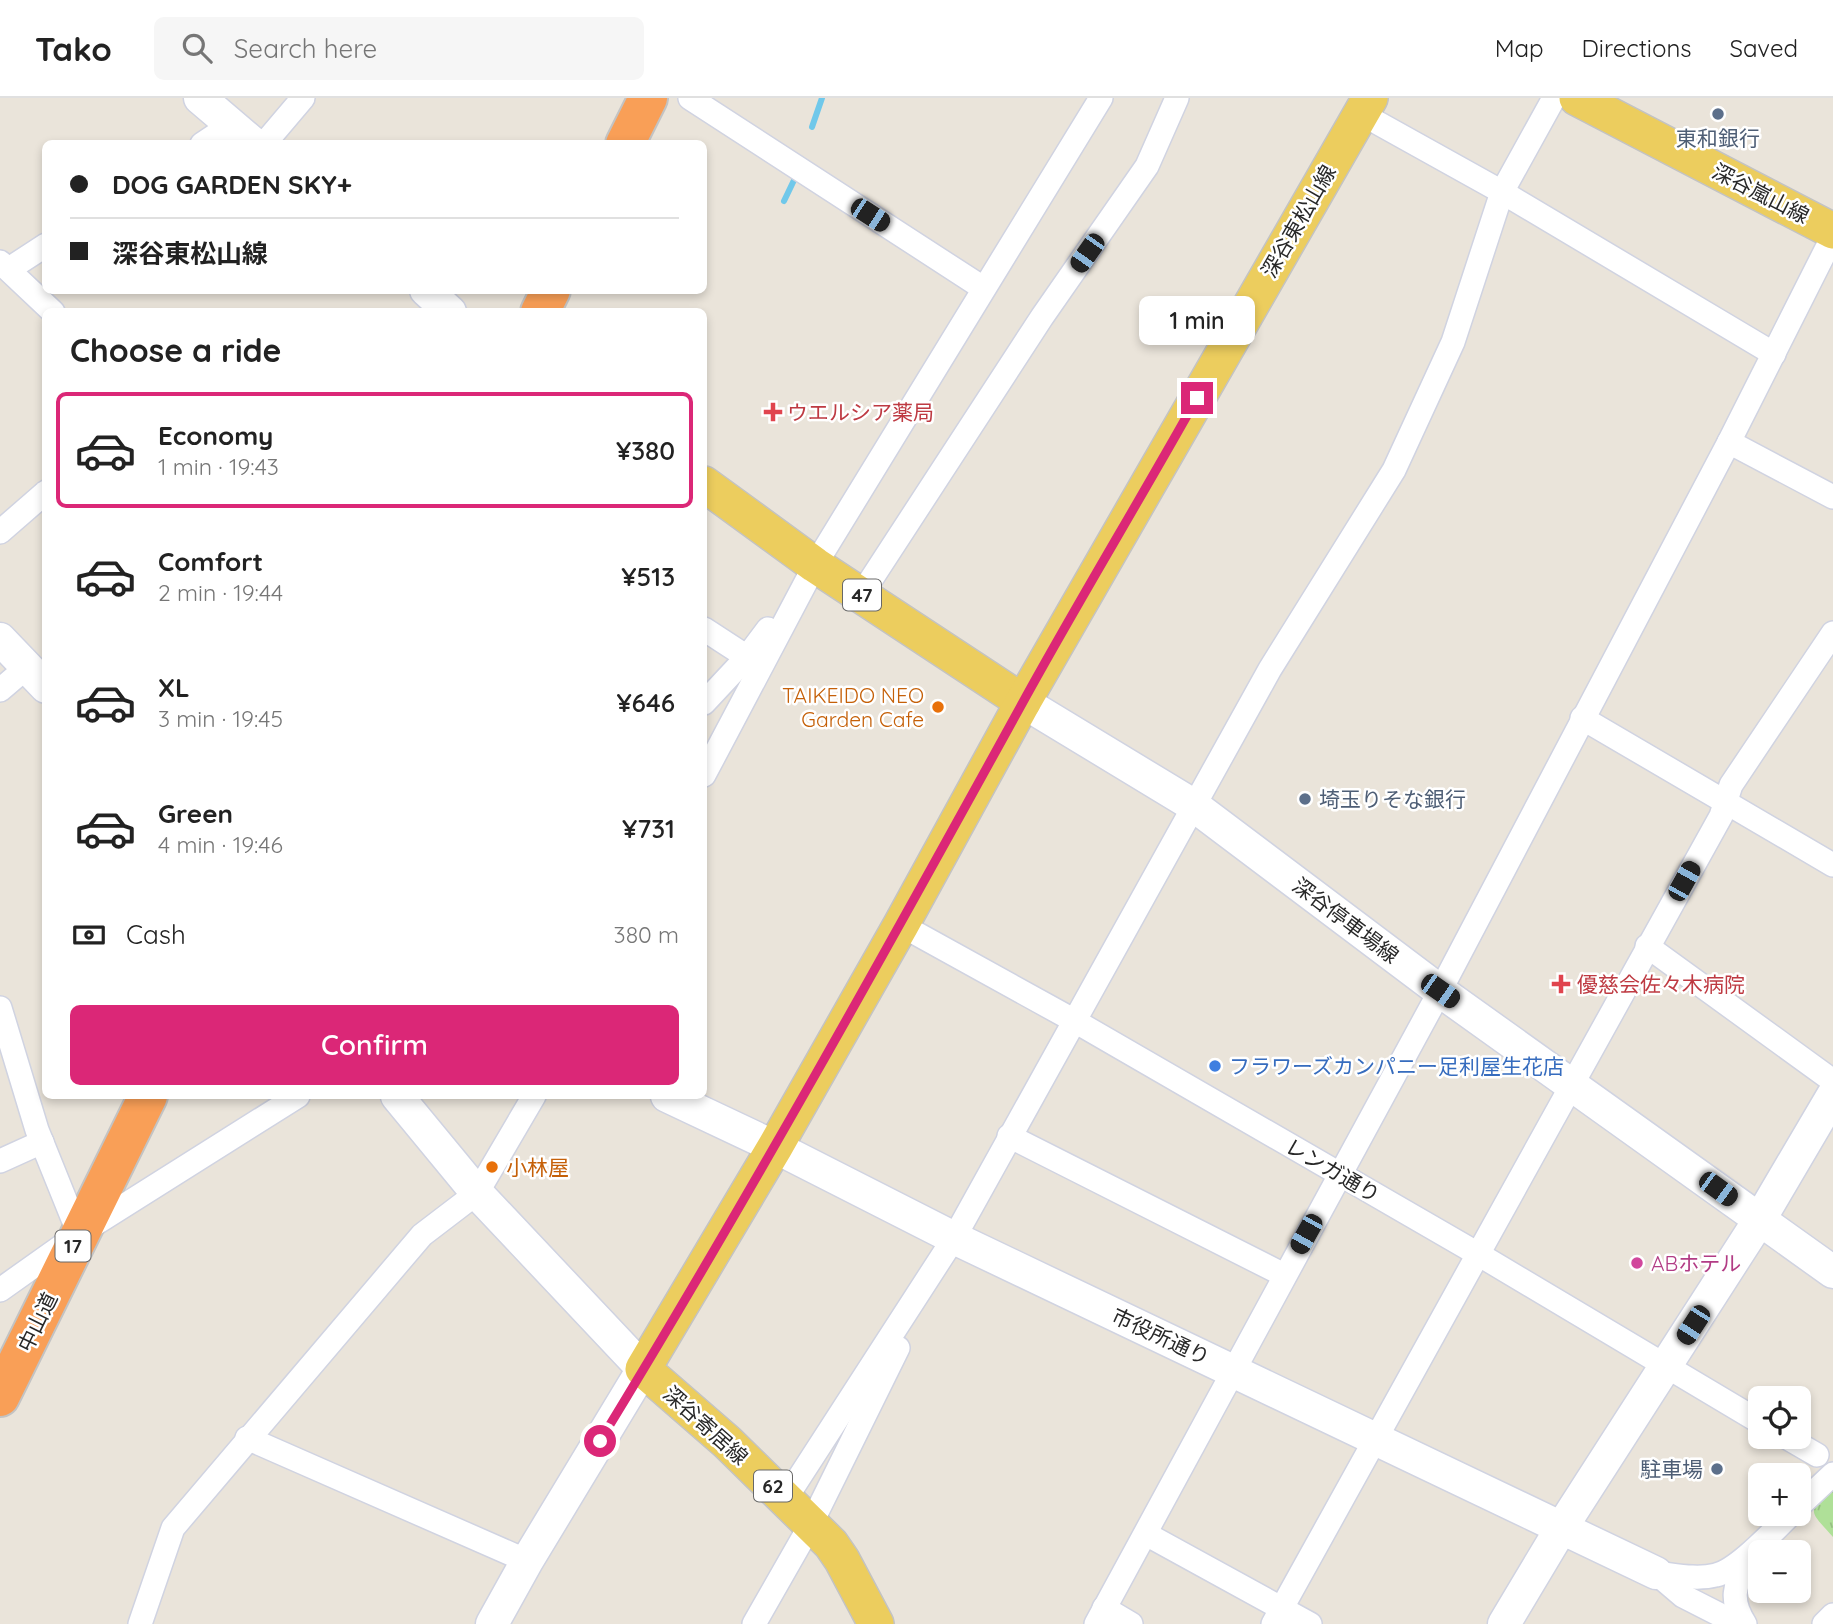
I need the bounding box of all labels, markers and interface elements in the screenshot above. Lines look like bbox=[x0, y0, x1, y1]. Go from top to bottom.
search box bbox=[154, 17, 644, 80]
text: Tako bbox=[35, 28, 112, 69]
icon: search bbox=[178, 29, 216, 67]
text: Search here bbox=[234, 32, 377, 65]
text: Map bbox=[1495, 33, 1544, 63]
text: Directions bbox=[1582, 33, 1692, 63]
text: Saved bbox=[1730, 33, 1798, 63]
marker: 東和銀行 bbox=[1710, 106, 1726, 122]
place label: 東和銀行 bbox=[1676, 125, 1760, 151]
street label: 深谷嵐山線 bbox=[1708, 158, 1814, 228]
street label: 深谷東松山線 bbox=[1255, 160, 1341, 282]
text: DOG GARDEN SKY+ bbox=[112, 168, 352, 201]
car bbox=[847, 195, 894, 235]
car bbox=[1067, 230, 1108, 276]
text: 深谷東松山線 bbox=[112, 237, 268, 270]
callout: 1 min bbox=[1139, 296, 1255, 345]
text: 1 min bbox=[1169, 306, 1225, 335]
text: Choose a ride bbox=[70, 330, 282, 370]
route end bbox=[1181, 382, 1213, 414]
place label: ウエルシア薬局 bbox=[787, 399, 934, 425]
marker: ウエルシア薬局 bbox=[765, 404, 781, 420]
icon: car bbox=[74, 419, 137, 482]
text: Economy bbox=[158, 419, 273, 452]
text: ¥380 bbox=[616, 434, 675, 467]
text: 1 min · 19:43 bbox=[158, 452, 279, 481]
icon: car bbox=[74, 545, 137, 608]
text: Comfort bbox=[158, 545, 263, 578]
text: ¥513 bbox=[621, 560, 675, 593]
text: 2 min · 19:44 bbox=[158, 578, 283, 607]
road number: 47 bbox=[843, 580, 881, 610]
icon: car bbox=[74, 671, 137, 734]
text: XL bbox=[158, 671, 190, 704]
place label: TAIKEIDO NEO Garden Cafe bbox=[782, 682, 924, 732]
text: ¥646 bbox=[616, 686, 675, 719]
marker: TAIKEIDO NEO Garden Cafe bbox=[930, 699, 946, 715]
text: 3 min · 19:45 bbox=[158, 704, 283, 733]
place label: 埼玉りそな銀行 bbox=[1319, 786, 1466, 812]
marker: 埼玉りそな銀行 bbox=[1297, 791, 1313, 807]
icon: car bbox=[74, 797, 137, 860]
text: Green bbox=[158, 797, 233, 830]
text: ¥731 bbox=[622, 812, 675, 845]
text: 4 min · 19:46 bbox=[158, 830, 283, 859]
car bbox=[1665, 858, 1704, 904]
street label: 深谷停車場線 bbox=[1288, 872, 1404, 968]
icon: cash bbox=[70, 916, 108, 954]
text: Cash bbox=[126, 918, 186, 951]
text: 380 m bbox=[614, 920, 679, 949]
car bbox=[1417, 970, 1464, 1012]
place label: 優慈会佐々木病院 bbox=[1577, 971, 1745, 997]
marker: 優慈会佐々木病院 bbox=[1551, 974, 1571, 994]
button: Confirm bbox=[70, 1005, 679, 1085]
place label: フラワーズカンパニー足利屋生花店 bbox=[1229, 1053, 1564, 1079]
marker: フラワーズカンパニー足利屋生花店 bbox=[1207, 1058, 1223, 1074]
street label: レンガ通り bbox=[1281, 1132, 1385, 1208]
place label: 小林屋 bbox=[506, 1154, 569, 1180]
marker: 小林屋 bbox=[484, 1159, 500, 1175]
car bbox=[1695, 1168, 1742, 1210]
car bbox=[1287, 1211, 1326, 1257]
road number: 17 bbox=[56, 1230, 90, 1262]
place label: ABホテル bbox=[1651, 1250, 1741, 1276]
marker: ABホテル bbox=[1629, 1255, 1645, 1271]
street label: 中山道 bbox=[12, 1288, 62, 1356]
street label: 市役所通り bbox=[1108, 1302, 1214, 1370]
car bbox=[1673, 1302, 1714, 1348]
street label: 深谷寄居線 bbox=[658, 1380, 754, 1470]
map controls bbox=[1748, 1386, 1811, 1603]
button: locate bbox=[1748, 1386, 1811, 1449]
route start bbox=[584, 1425, 616, 1457]
place label: 駐車場 bbox=[1640, 1456, 1703, 1482]
marker: 駐車場 bbox=[1709, 1461, 1725, 1477]
button: + bbox=[1748, 1463, 1811, 1526]
road number: 62 bbox=[754, 1470, 792, 1502]
button: − bbox=[1748, 1540, 1811, 1603]

